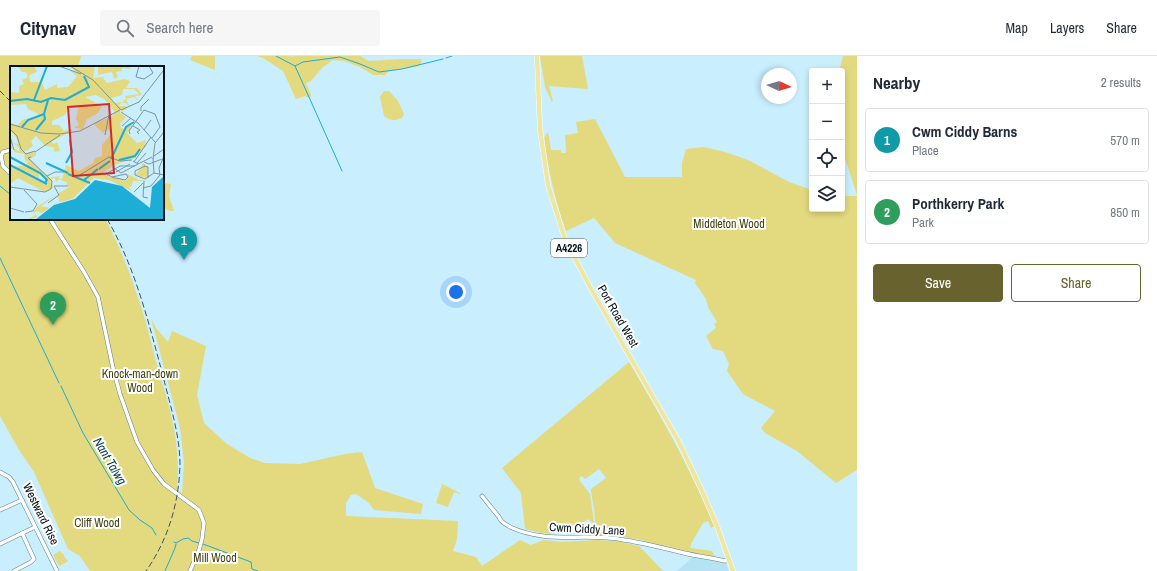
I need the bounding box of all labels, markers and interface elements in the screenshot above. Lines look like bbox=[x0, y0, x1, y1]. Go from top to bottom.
search box bbox=[100, 10, 380, 46]
text: Citynav bbox=[20, 15, 76, 41]
icon: search bbox=[114, 17, 136, 39]
text: Search here bbox=[146, 17, 213, 38]
text: Map bbox=[1006, 19, 1028, 37]
text: Layers bbox=[1050, 19, 1084, 37]
text: Share bbox=[1106, 19, 1137, 37]
inset map bbox=[10, 66, 164, 220]
north arrow bbox=[761, 68, 797, 104]
map controls bbox=[809, 68, 845, 212]
button: + bbox=[809, 68, 845, 104]
text: Nearby bbox=[873, 71, 920, 94]
text: 2 results bbox=[1101, 74, 1141, 91]
button: − bbox=[809, 104, 845, 140]
text: Cwm Ciddy Barns bbox=[912, 121, 1017, 142]
text: 1 bbox=[884, 132, 890, 149]
text: 570 m bbox=[1110, 132, 1140, 149]
button: locate bbox=[809, 140, 845, 176]
text: Place bbox=[912, 142, 939, 159]
button: layers bbox=[809, 176, 845, 212]
text: Porthkerry Park bbox=[912, 193, 1004, 214]
text: 2 bbox=[884, 204, 890, 221]
text: 850 m bbox=[1110, 204, 1140, 221]
text: Park bbox=[912, 214, 934, 231]
park label: Middleton Wood bbox=[693, 216, 765, 232]
pin: 1 bbox=[171, 227, 197, 260]
road number: A4226 bbox=[551, 239, 587, 257]
button: Save bbox=[873, 264, 1003, 302]
button: Share bbox=[1011, 264, 1141, 302]
your location bbox=[446, 282, 466, 302]
street label: Port Road West bbox=[594, 282, 642, 350]
pin: 2 bbox=[40, 292, 66, 325]
park label: Knock-man-down Wood bbox=[102, 366, 178, 396]
water label: Nant Talwg bbox=[89, 434, 131, 488]
street label: Westward Rise bbox=[19, 481, 63, 547]
park label: Cliff Wood bbox=[74, 515, 120, 531]
street label: Cwm Ciddy Lane bbox=[549, 519, 625, 539]
park label: Mill Wood bbox=[193, 550, 237, 566]

